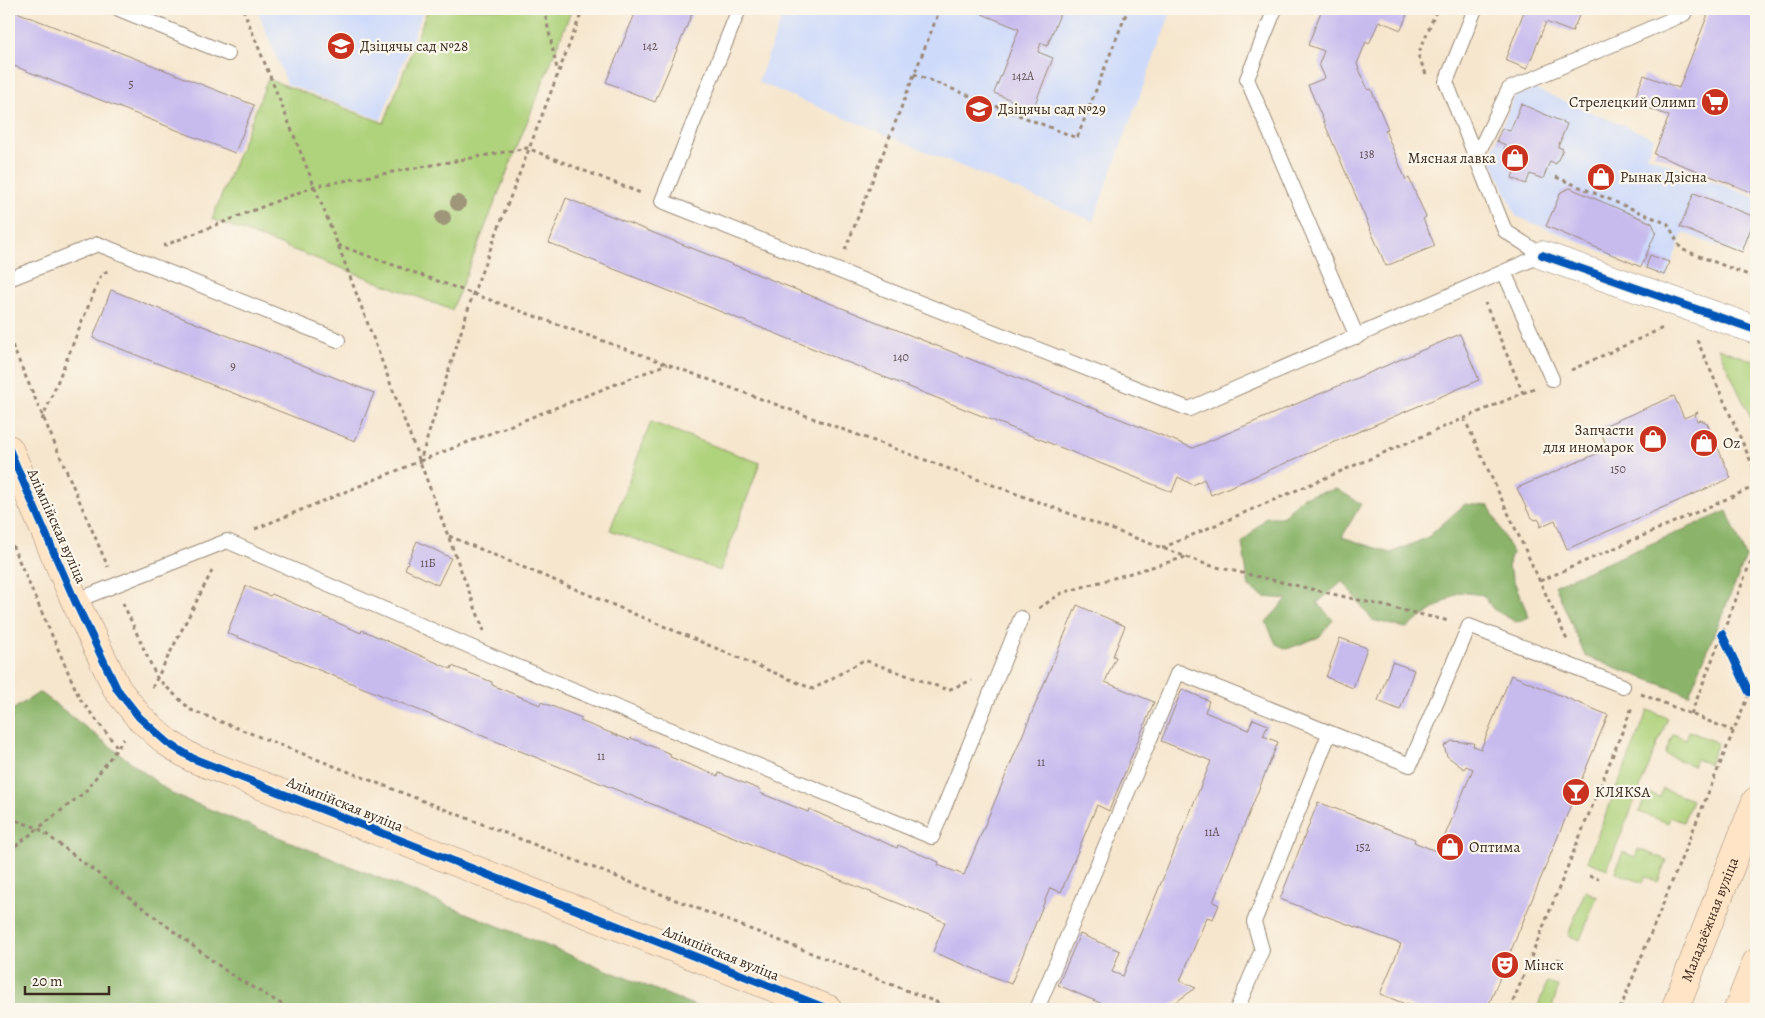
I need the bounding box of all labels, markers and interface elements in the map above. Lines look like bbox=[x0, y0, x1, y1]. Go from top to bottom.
school or university icon: Дзіцячы сад №28 bbox=[326, 31, 356, 61]
place label: Дзіцячы сад №28 bbox=[360, 36, 468, 56]
house number: 142 bbox=[642, 38, 658, 54]
house number: 142А bbox=[1012, 68, 1035, 84]
house number: 5 bbox=[128, 76, 134, 92]
supermarket icon: Стрелецкий Олимп bbox=[1700, 87, 1730, 117]
place label: Стрелецкий Олимп bbox=[1569, 92, 1696, 112]
school or university icon: Дзіцячы сад №29 bbox=[964, 94, 994, 124]
place label: Дзіцячы сад №29 bbox=[998, 99, 1106, 119]
shop icon: Мясная лавка bbox=[1500, 143, 1530, 173]
house number: 138 bbox=[1360, 146, 1375, 162]
place label: Мясная лавка bbox=[1408, 148, 1496, 168]
shop icon: Рынак Дзісна bbox=[1586, 162, 1616, 192]
place label: Рынак Дзісна bbox=[1620, 167, 1707, 187]
house number: 140 bbox=[893, 349, 909, 365]
house number: 9 bbox=[230, 358, 236, 374]
place label: Запчасти для иномарок bbox=[1543, 420, 1634, 457]
shop icon: Запчасти для иномарок bbox=[1638, 424, 1668, 454]
shop icon: Oz bbox=[1689, 428, 1719, 458]
place label: Oz bbox=[1723, 433, 1740, 453]
house number: 150 bbox=[1610, 461, 1626, 477]
street label: Алімпійская вуліца bbox=[22, 464, 91, 587]
house number: 11Б bbox=[420, 555, 436, 571]
house number: 11 bbox=[597, 748, 605, 764]
house number: 11 bbox=[1037, 754, 1045, 770]
street label: Алімпійская вуліца bbox=[283, 771, 406, 837]
bar icon: КЛЯКSА bbox=[1561, 777, 1591, 807]
place label: КЛЯКSА bbox=[1595, 782, 1651, 802]
house number: 11А bbox=[1204, 824, 1221, 840]
shop icon: Оптима bbox=[1435, 832, 1465, 862]
place label: Оптима bbox=[1469, 837, 1520, 857]
house number: 152 bbox=[1356, 839, 1371, 855]
street label: Маладзёжная вуліца bbox=[1677, 854, 1743, 985]
street label: Алімпійская вуліца bbox=[659, 920, 782, 986]
theatre icon: Мінск bbox=[1490, 950, 1520, 980]
place label: Мінск bbox=[1524, 955, 1564, 975]
scale bar bbox=[25, 963, 109, 995]
text: 20 m bbox=[32, 971, 63, 991]

